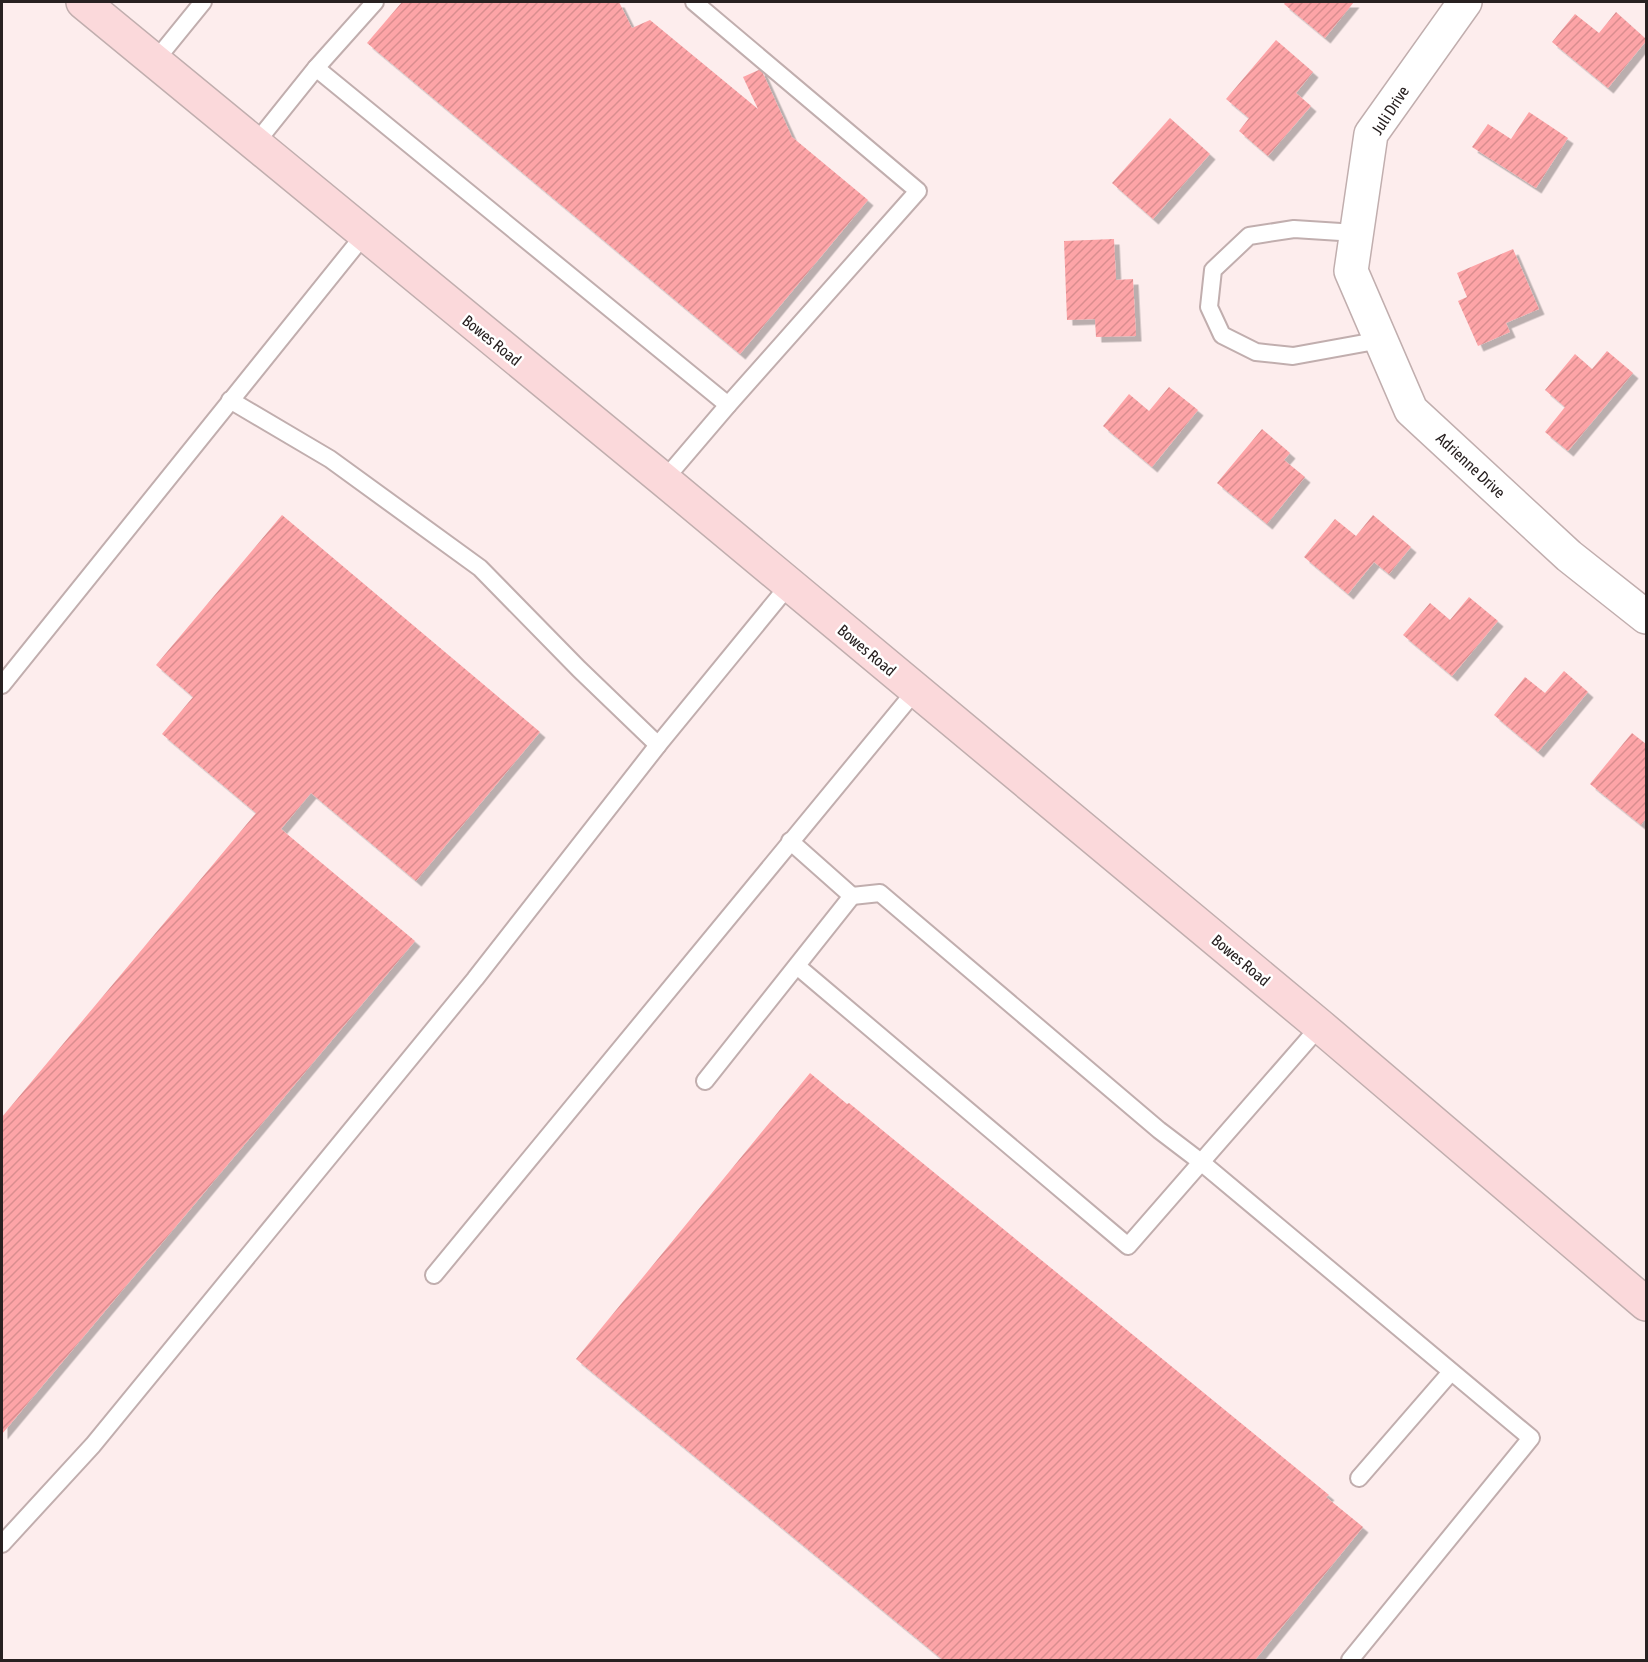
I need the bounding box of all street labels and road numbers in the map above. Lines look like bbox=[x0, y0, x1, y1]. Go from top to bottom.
street label: Juli Drive bbox=[1368, 82, 1412, 138]
street label: Bowes Road bbox=[459, 311, 525, 369]
street label: Adrienne Drive bbox=[1433, 429, 1509, 501]
street label: Bowes Road bbox=[834, 621, 900, 679]
street label: Bowes Road bbox=[1208, 931, 1274, 989]

